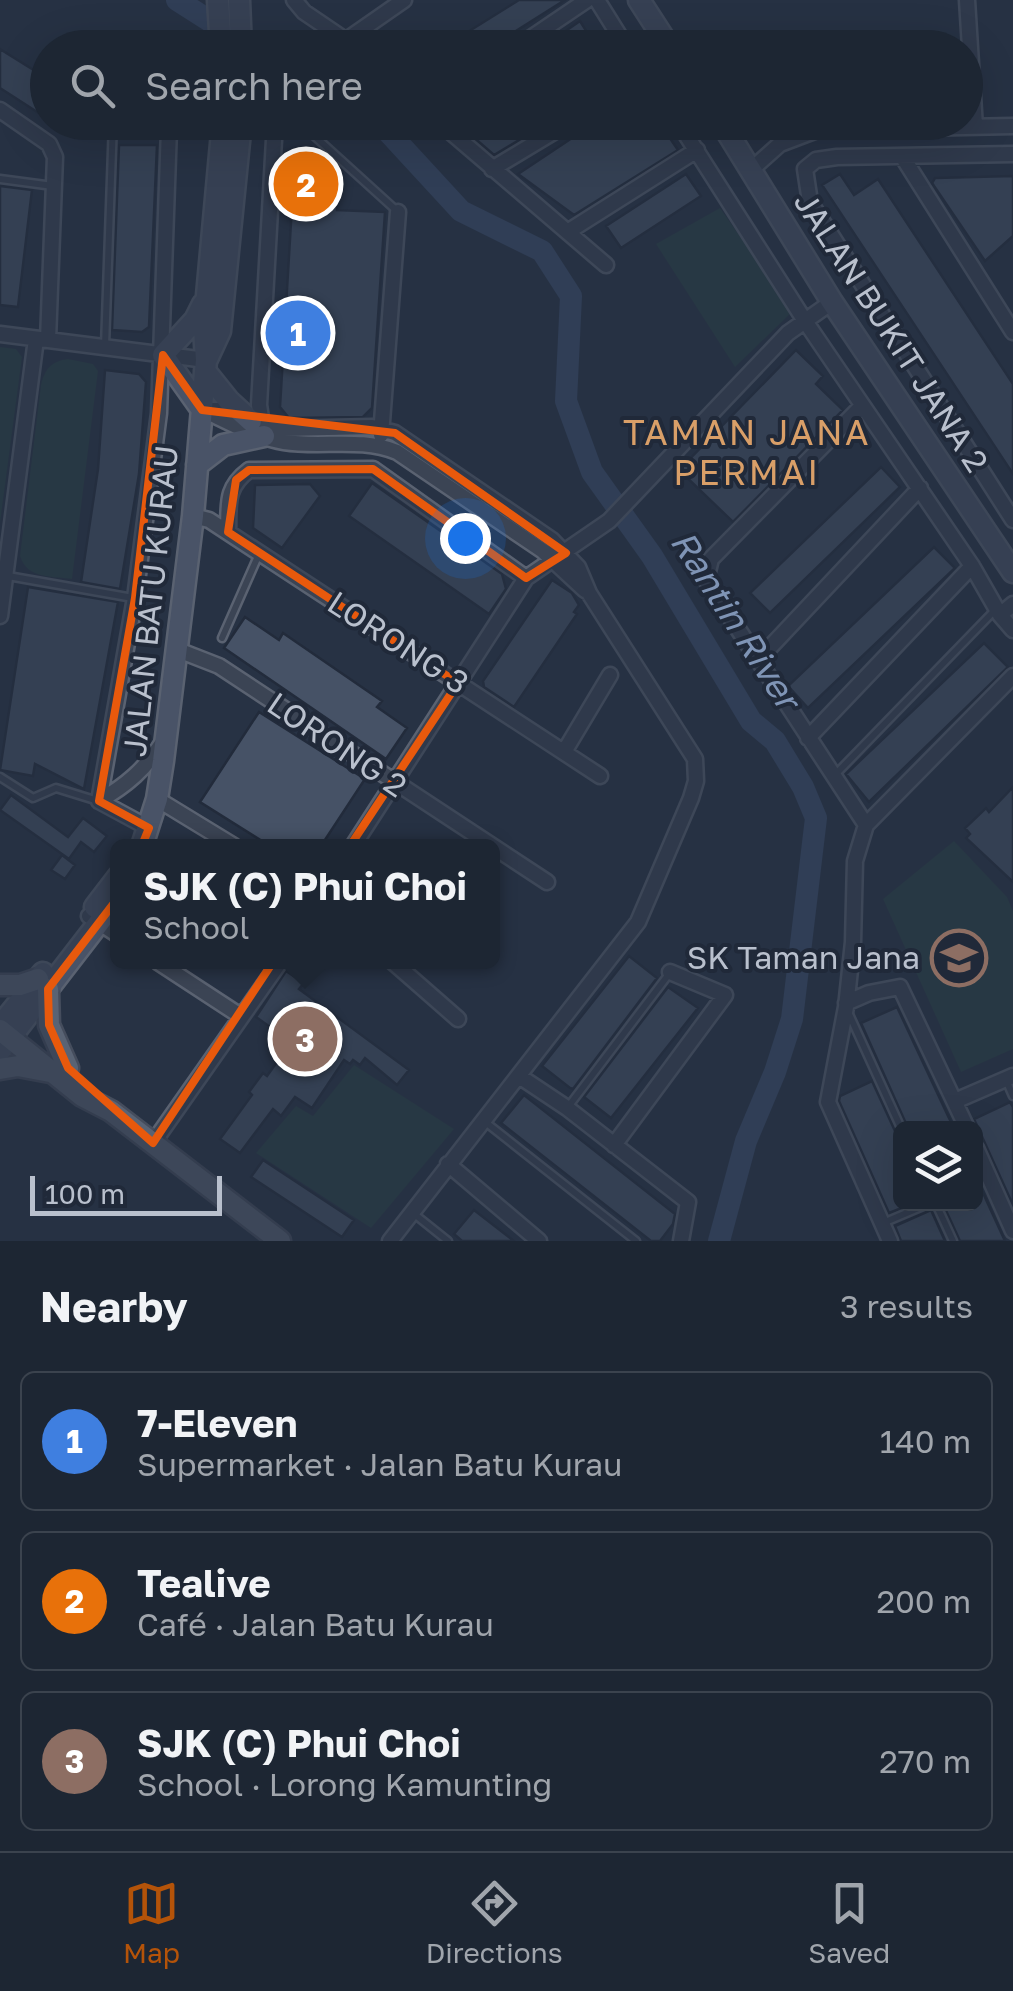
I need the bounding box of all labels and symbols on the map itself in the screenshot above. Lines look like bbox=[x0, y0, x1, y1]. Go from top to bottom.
pin: 2 bbox=[274, 146, 338, 222]
street label: JALAN BUKIT JANA 2 bbox=[787, 184, 997, 479]
pin: 1 bbox=[266, 296, 330, 370]
district label: TAMAN JANA PERMAI bbox=[623, 411, 871, 493]
street label: JALAN BATU KURAU bbox=[115, 443, 185, 759]
your location bbox=[440, 513, 491, 564]
water label: Rantin River bbox=[663, 522, 811, 720]
street label: LORONG 3 bbox=[321, 583, 476, 702]
street label: LORONG 2 bbox=[261, 684, 414, 805]
school or university icon: SK Taman Jana bbox=[929, 928, 989, 988]
place label: SK Taman Jana bbox=[687, 938, 920, 976]
pin: 3 bbox=[272, 1002, 338, 1076]
scale bar bbox=[30, 1171, 222, 1216]

